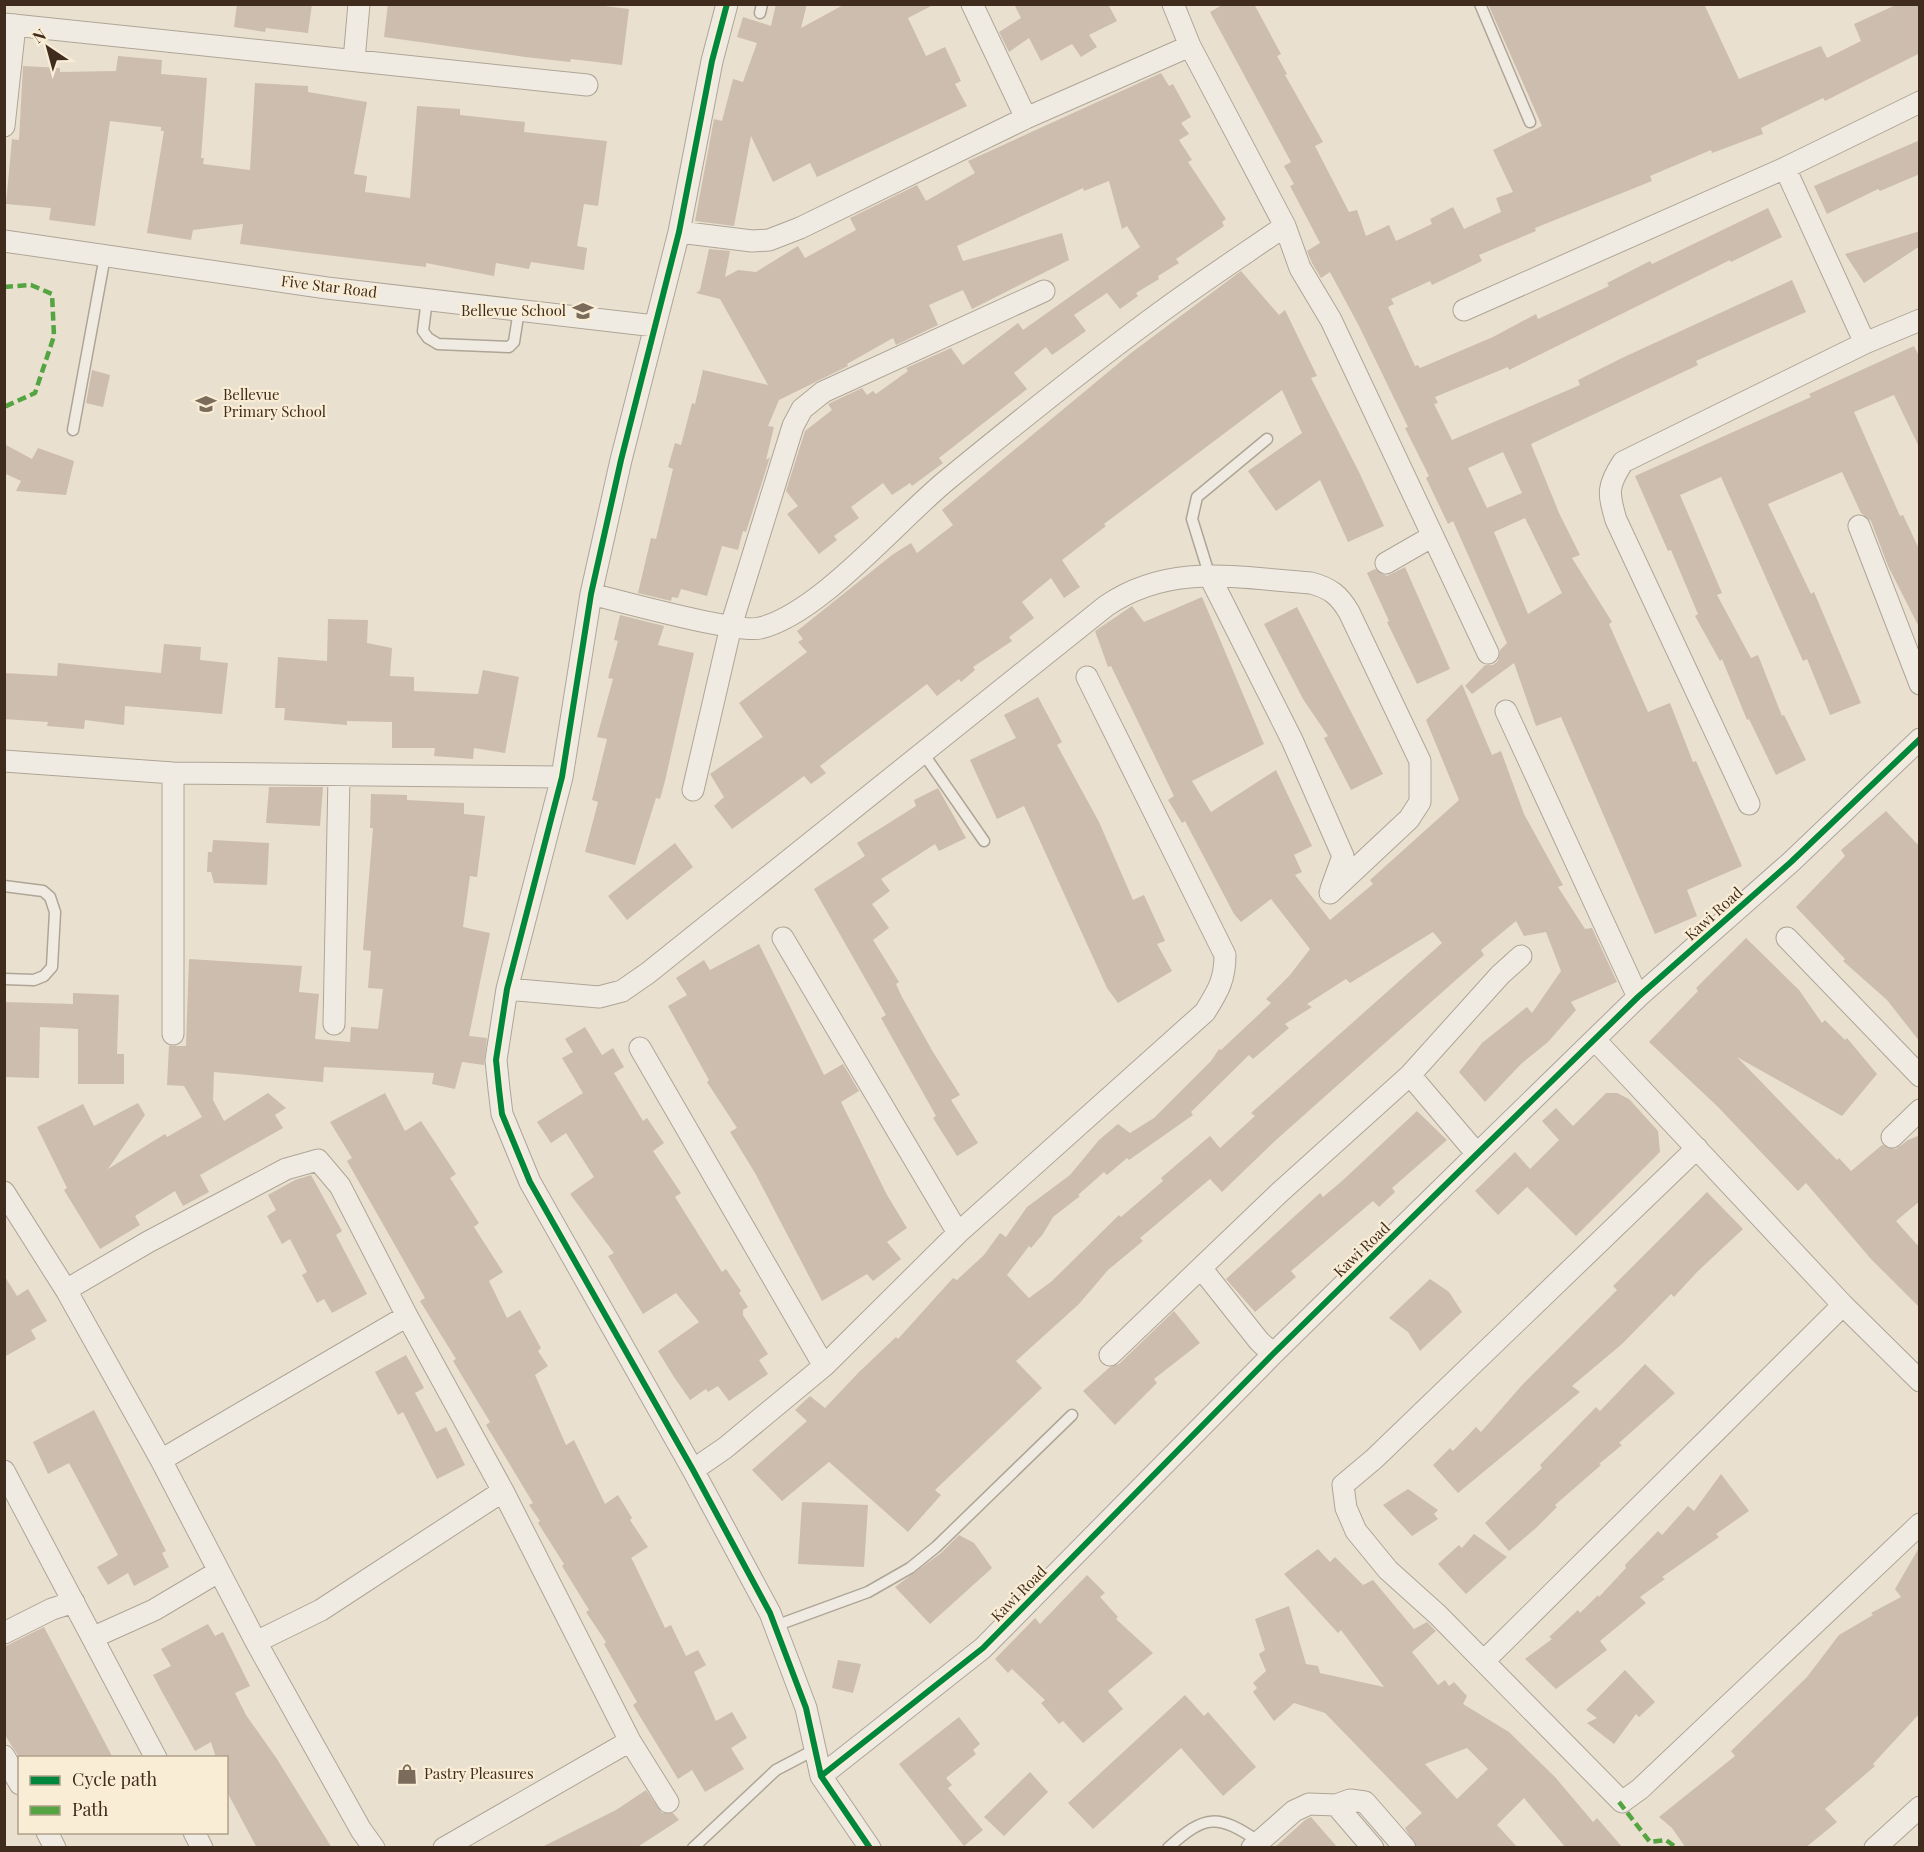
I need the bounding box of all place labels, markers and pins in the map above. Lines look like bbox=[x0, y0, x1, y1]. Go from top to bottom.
school or university icon: Bellevue School bbox=[571, 299, 595, 323]
place label: Bellevue School bbox=[461, 300, 566, 320]
place label: Bellevue Primary School bbox=[223, 384, 326, 421]
school or university icon: Bellevue Primary School bbox=[194, 392, 218, 416]
shop icon: Pastry Pleasures bbox=[395, 1762, 419, 1786]
place label: Pastry Pleasures bbox=[424, 1763, 534, 1783]

